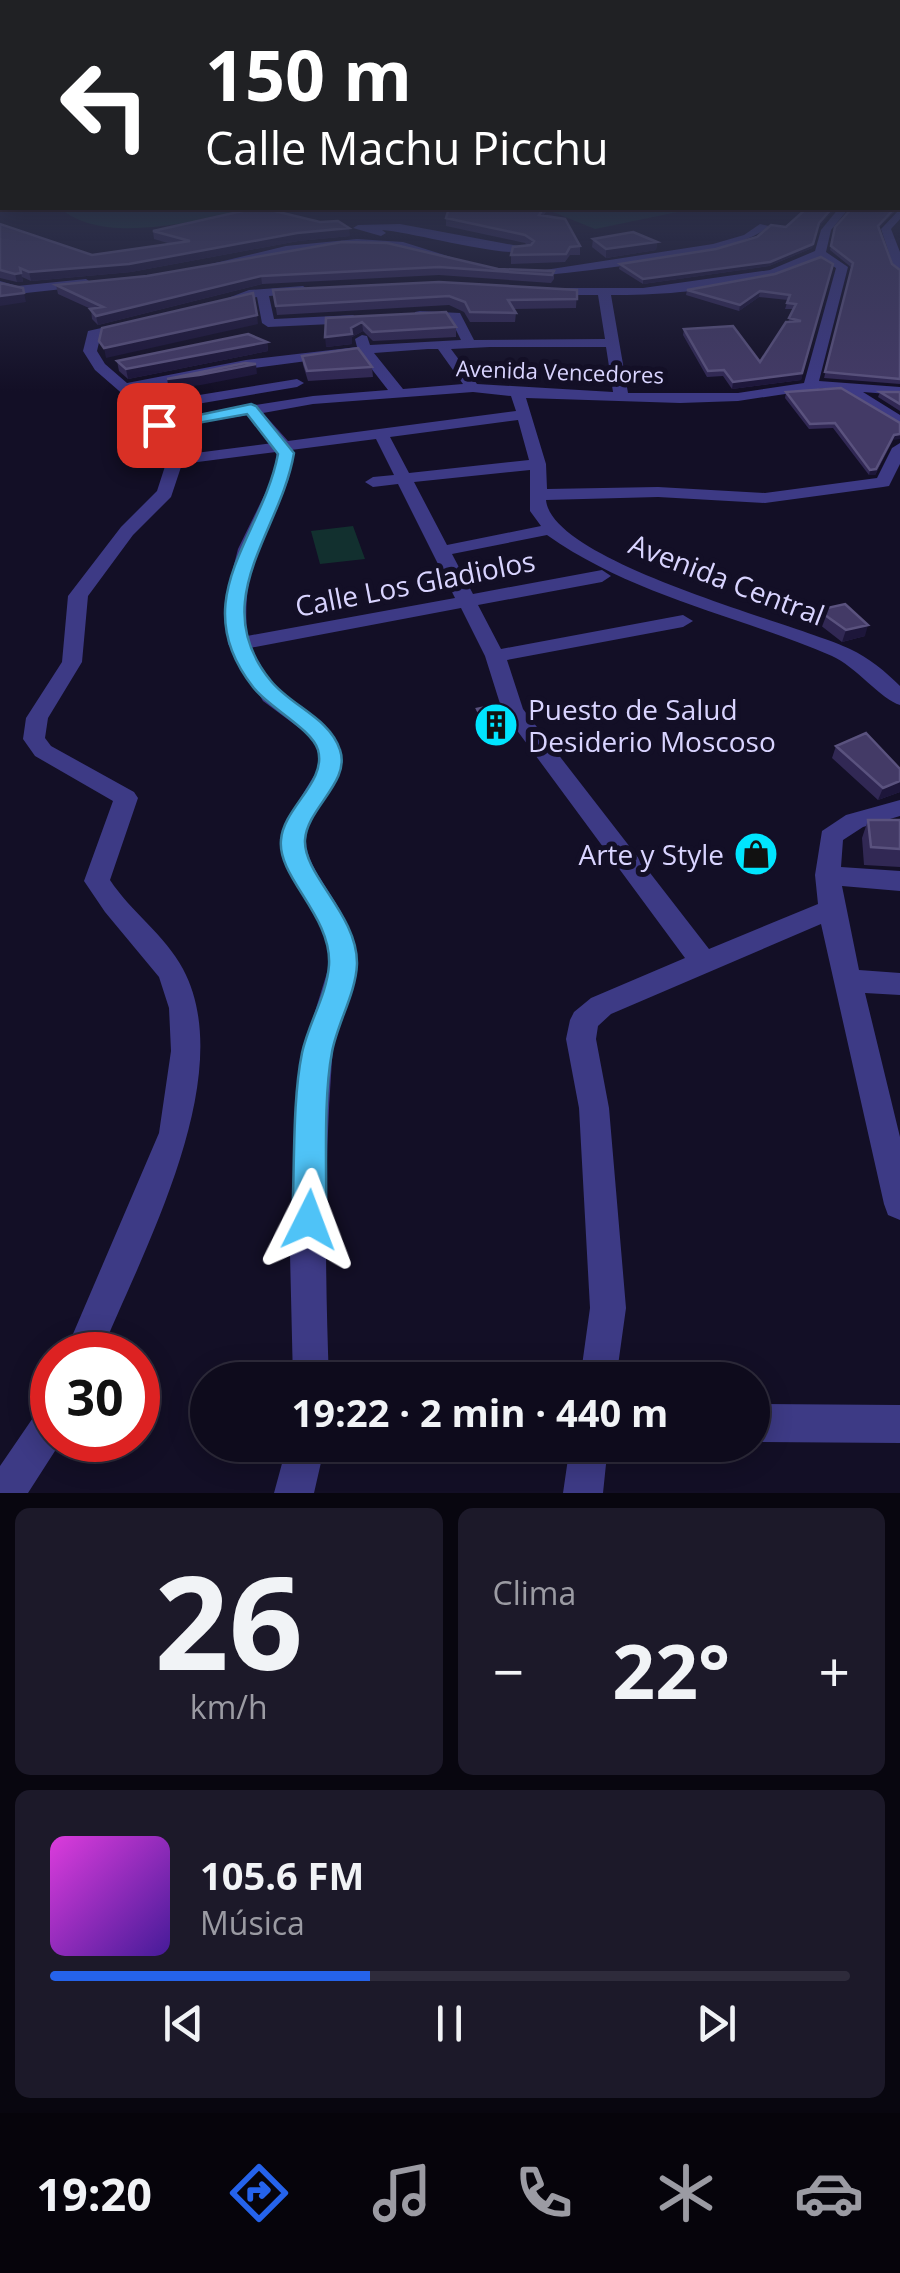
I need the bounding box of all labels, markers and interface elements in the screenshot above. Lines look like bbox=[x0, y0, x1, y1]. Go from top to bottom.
text: 150 m bbox=[205, 26, 412, 122]
icon: left bbox=[40, 40, 170, 170]
text: Calle Machu Picchu bbox=[205, 117, 609, 178]
street label: Avenida Vencedores bbox=[456, 352, 664, 390]
pin bbox=[117, 383, 202, 468]
icon: arrive bbox=[132, 398, 187, 453]
street label: Avenida Central bbox=[624, 524, 830, 634]
street label: Calle Los Gladiolos bbox=[292, 541, 538, 625]
place label: Puesto de Salud Desiderio Moscoso bbox=[528, 690, 776, 760]
building icon: Puesto de Salud Desiderio Moscoso bbox=[473, 702, 519, 748]
shop icon: Arte y Style bbox=[733, 831, 779, 877]
place label: Arte y Style bbox=[578, 835, 724, 873]
position arrow bbox=[257, 1168, 361, 1272]
speed limit sign: 30 bbox=[30, 1332, 160, 1462]
text: 19:22 · 2 min · 440 m bbox=[292, 1386, 668, 1438]
text: 26 bbox=[154, 1531, 303, 1708]
text: Clima bbox=[493, 1571, 576, 1614]
text: 22° bbox=[612, 1619, 730, 1721]
text: − bbox=[493, 1633, 524, 1708]
text: + bbox=[819, 1633, 850, 1708]
text: km/h bbox=[190, 1685, 268, 1728]
text: 105.6 FM bbox=[200, 1849, 364, 1901]
text: Música bbox=[200, 1901, 305, 1944]
icon: previous bbox=[156, 1996, 211, 2051]
icon: pause bbox=[422, 1996, 477, 2051]
icon: next bbox=[689, 1996, 744, 2051]
icon: directions bbox=[224, 2158, 294, 2228]
icon: music bbox=[367, 2158, 437, 2228]
icon: phone bbox=[509, 2158, 579, 2228]
icon: climate bbox=[651, 2158, 721, 2228]
icon: car bbox=[794, 2158, 864, 2228]
text: 19:20 bbox=[36, 2163, 152, 2224]

